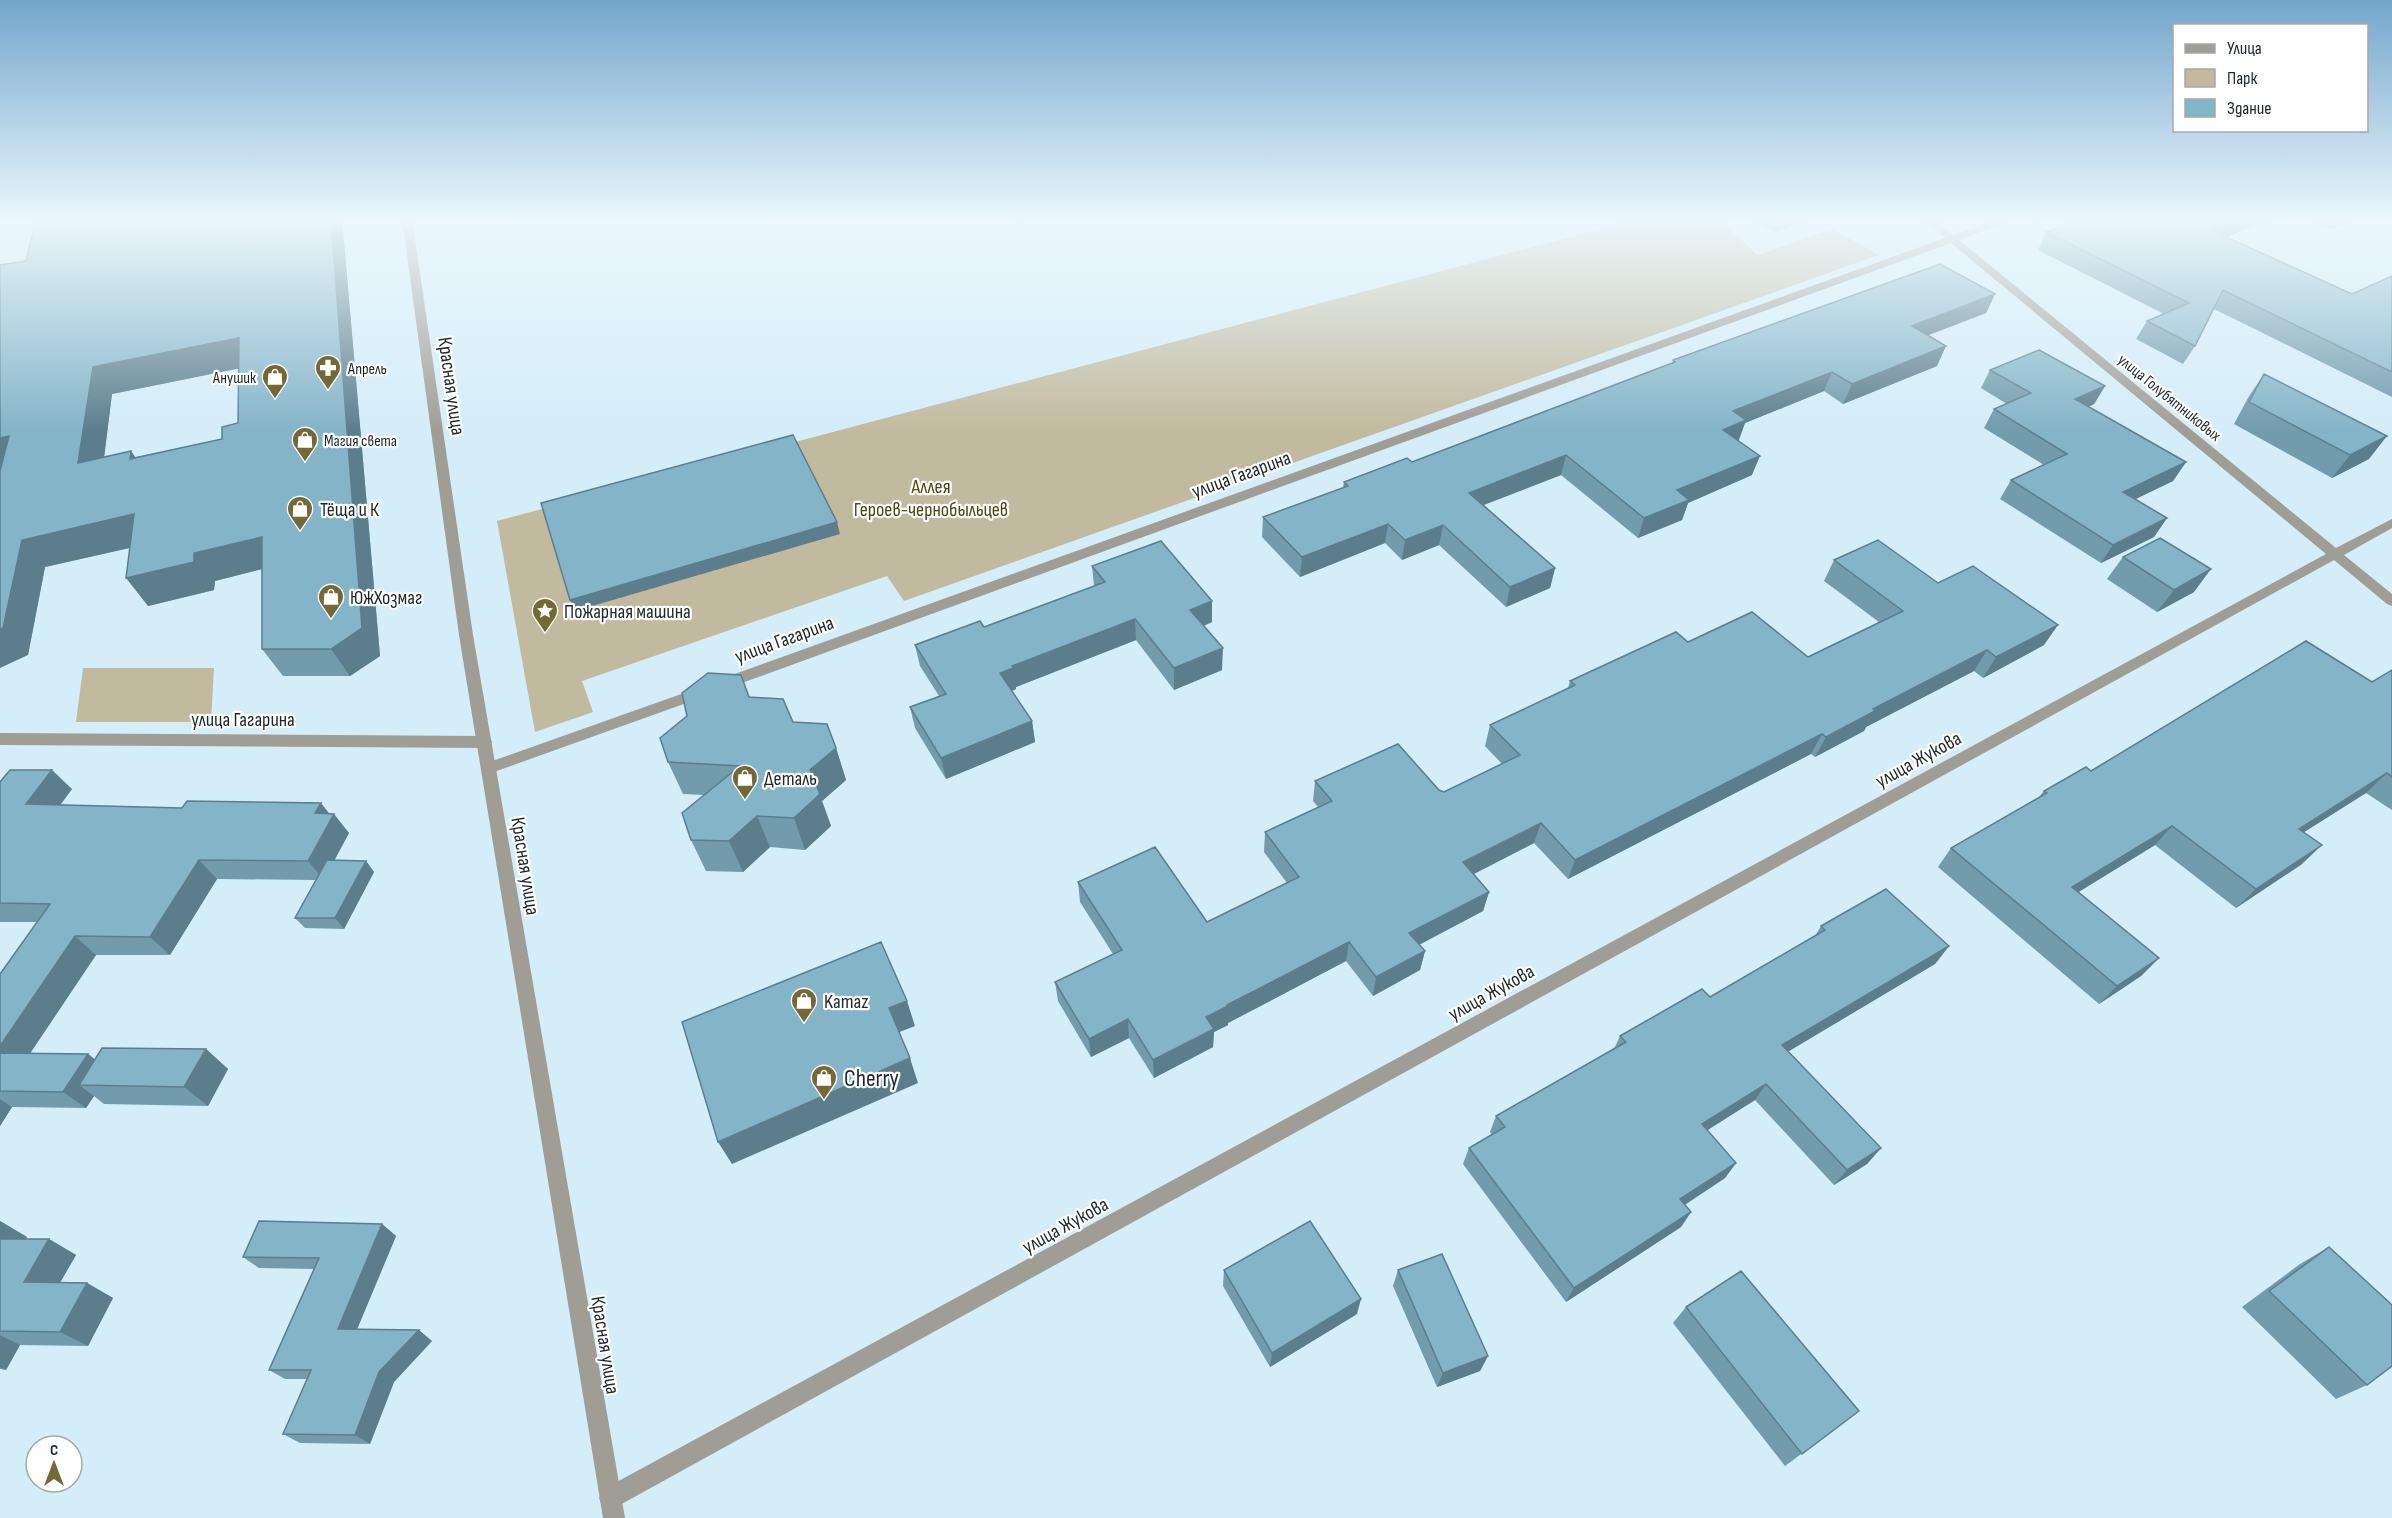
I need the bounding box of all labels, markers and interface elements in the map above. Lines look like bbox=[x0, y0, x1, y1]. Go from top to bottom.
legend bbox=[2173, 24, 2368, 132]
text: Улица bbox=[2227, 38, 2262, 59]
text: Парк bbox=[2227, 68, 2258, 89]
text: Здание bbox=[2227, 98, 2272, 119]
street label: Красная улица bbox=[432, 336, 470, 437]
street label: улица Голубятниковых bbox=[2114, 351, 2225, 446]
pharmacy icon: Апрель bbox=[313, 353, 343, 391]
place label: Апрель bbox=[347, 360, 387, 379]
shop icon: Анушик bbox=[260, 362, 290, 400]
place label: Анушик bbox=[212, 369, 257, 388]
shop icon: Магия света bbox=[290, 425, 320, 463]
place label: Магия света bbox=[324, 432, 397, 451]
street label: улица Гагарина bbox=[1189, 446, 1294, 504]
park label: Аллея Героев-чернобыльцев bbox=[854, 475, 1008, 522]
shop icon: Тёща и К bbox=[285, 494, 315, 532]
place label: Тёща и К bbox=[320, 498, 379, 522]
shop icon: ЮжХозмаг bbox=[316, 582, 346, 620]
place label: ЮжХозмаг bbox=[350, 586, 422, 610]
place icon: Пожарная машина bbox=[530, 596, 560, 634]
place label: Пожарная машина bbox=[564, 600, 691, 624]
street label: улица Гагарина bbox=[732, 611, 837, 669]
street label: улица Гагарина bbox=[191, 708, 295, 732]
street label: улица Жукова bbox=[1871, 726, 1966, 793]
shop icon: Деталь bbox=[730, 763, 760, 801]
place label: Деталь bbox=[764, 767, 817, 791]
street label: Красная улица bbox=[505, 815, 545, 917]
street label: улица Жукова bbox=[1444, 959, 1539, 1026]
shop icon: Kamaz bbox=[789, 986, 819, 1024]
place label: Kamaz bbox=[824, 990, 868, 1014]
shop icon: Cherry bbox=[809, 1063, 839, 1101]
place label: Cherry bbox=[844, 1064, 899, 1093]
street label: улица Жукова bbox=[1018, 1192, 1113, 1259]
street label: Красная улица bbox=[585, 1294, 625, 1396]
north arrow bbox=[24, 1434, 84, 1494]
text: С bbox=[50, 1441, 58, 1460]

